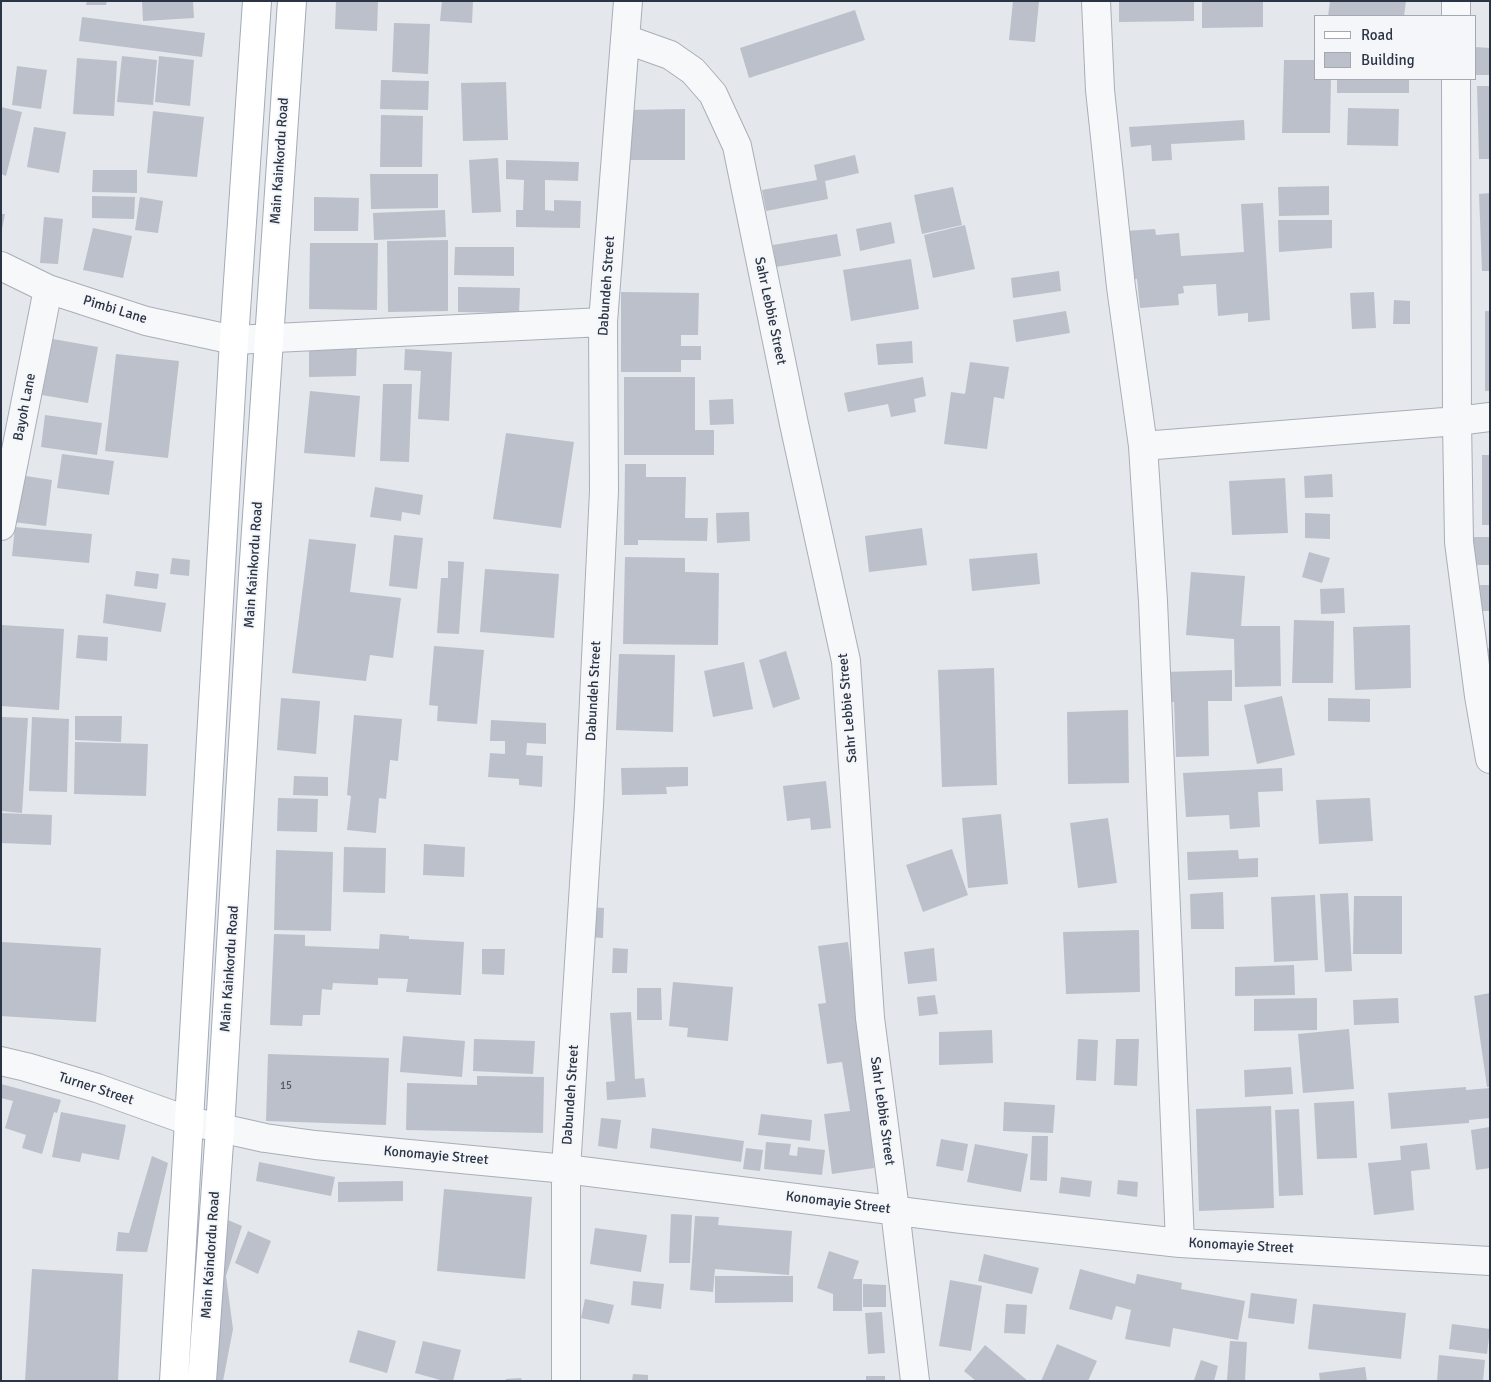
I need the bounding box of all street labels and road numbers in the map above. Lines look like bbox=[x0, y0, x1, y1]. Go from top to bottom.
street label: Main Kainkordu Road bbox=[267, 97, 293, 225]
street label: Dabundeh Street bbox=[595, 235, 619, 337]
street label: Sahr Lebbie Street bbox=[750, 256, 790, 366]
street label: Pimbi Lane bbox=[81, 292, 149, 328]
street label: Bayoh Lane bbox=[10, 372, 40, 442]
street label: Main Kainkordu Road bbox=[241, 501, 267, 629]
street label: Dabundeh Street bbox=[583, 640, 605, 742]
street label: Sahr Lebbie Street bbox=[835, 653, 861, 763]
street label: Main Kainkordu Road bbox=[217, 905, 243, 1033]
street label: Dabundeh Street bbox=[559, 1044, 583, 1146]
street label: Sahr Lebbie Street bbox=[866, 1055, 898, 1167]
street label: Turner Street bbox=[56, 1069, 136, 1109]
street label: Konomayie Street bbox=[383, 1143, 489, 1169]
street label: Konomayie Street bbox=[785, 1188, 891, 1218]
street label: Main Kaindordu Road bbox=[198, 1191, 224, 1319]
street label: Konomayie Street bbox=[1188, 1235, 1294, 1257]

